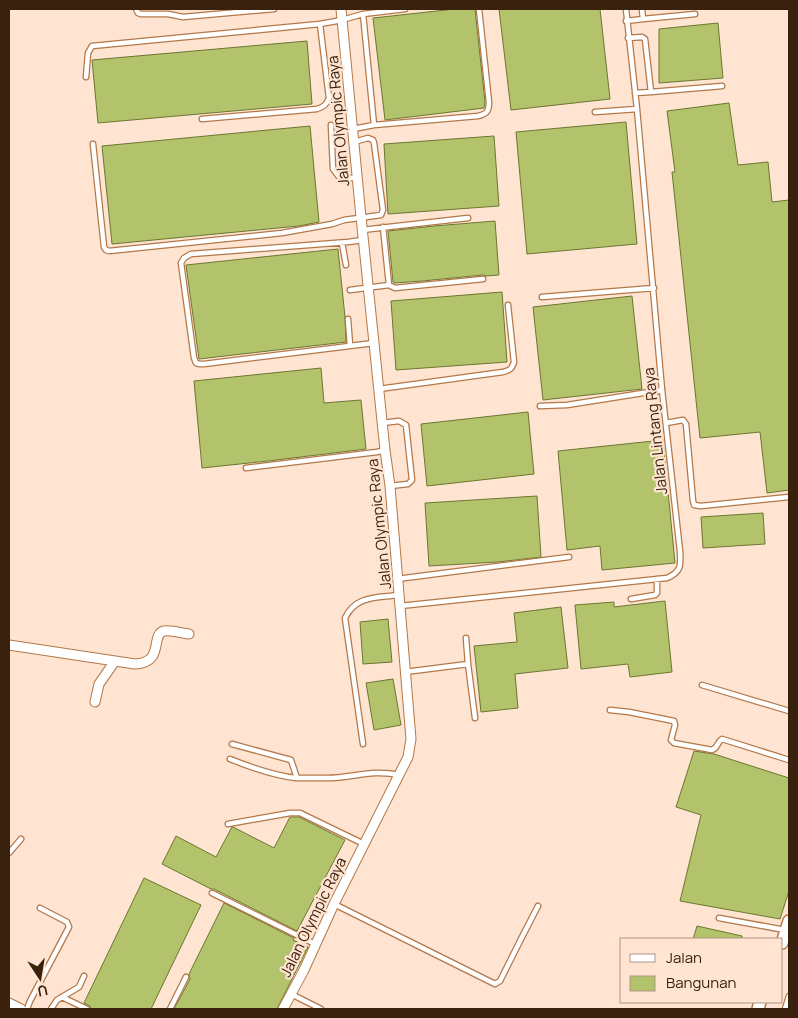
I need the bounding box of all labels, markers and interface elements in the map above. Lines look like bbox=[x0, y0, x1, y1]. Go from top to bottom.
street label: Jalan Olympic Raya bbox=[322, 55, 354, 187]
street label: Jalan Lintang Raya bbox=[638, 366, 672, 496]
street label: Jalan Olympic Raya bbox=[362, 458, 396, 590]
street label: Jalan Olympic Raya bbox=[275, 854, 351, 980]
legend bbox=[620, 938, 783, 1003]
text: Jalan bbox=[666, 947, 702, 968]
north arrow bbox=[15, 953, 65, 1003]
text: Bangunan bbox=[666, 972, 736, 993]
text: U bbox=[36, 981, 50, 1002]

